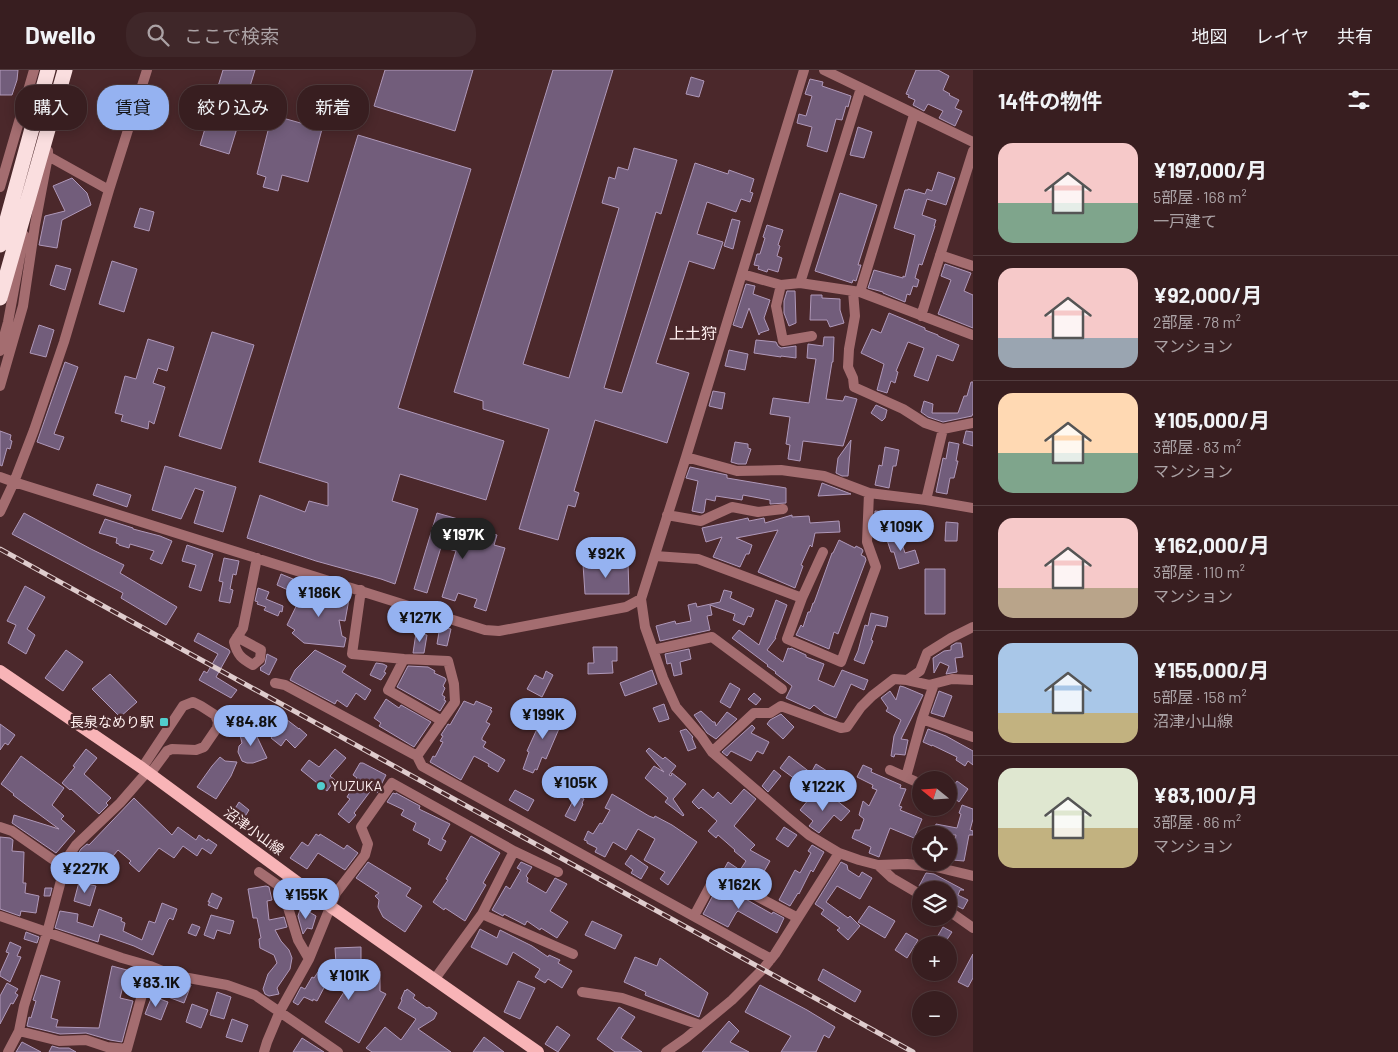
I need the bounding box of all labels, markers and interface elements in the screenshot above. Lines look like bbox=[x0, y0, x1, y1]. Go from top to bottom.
search box bbox=[126, 12, 476, 57]
text: Dwello bbox=[25, 20, 96, 49]
icon: search bbox=[144, 21, 172, 49]
text: ここで検索 bbox=[184, 24, 279, 47]
text: 地図 bbox=[1192, 25, 1228, 47]
text: レイヤ bbox=[1256, 25, 1309, 47]
text: 共有 bbox=[1337, 25, 1373, 47]
chip: 購入 bbox=[15, 85, 87, 130]
chip: 賃貸 bbox=[97, 85, 169, 130]
chip: 絞り込み bbox=[179, 85, 287, 130]
chip: 新着 bbox=[297, 85, 369, 130]
icon: filters bbox=[1345, 86, 1373, 114]
text: 14件の物件 bbox=[998, 88, 1102, 113]
text: ¥197,000/月 bbox=[1153, 157, 1267, 182]
icon: home bbox=[1038, 163, 1098, 223]
text: 5部屋 · 168 m² bbox=[1153, 187, 1247, 206]
text: 一戸建て bbox=[1153, 211, 1217, 230]
text: ¥92,000/月 bbox=[1153, 282, 1262, 307]
icon: home bbox=[1038, 288, 1098, 348]
text: 2部屋 · 78 m² bbox=[1153, 312, 1241, 331]
district label: 上土狩 bbox=[669, 323, 717, 342]
text: マンション bbox=[1153, 336, 1233, 355]
text: ¥105,000/月 bbox=[1153, 407, 1270, 432]
icon: home bbox=[1038, 413, 1098, 473]
text: 3部屋 · 83 m² bbox=[1153, 437, 1241, 456]
text: マンション bbox=[1153, 461, 1233, 480]
pin: ¥109K bbox=[866, 510, 936, 552]
text: ¥109K bbox=[879, 516, 923, 535]
pin: ¥197K bbox=[428, 518, 498, 560]
text: ¥197K bbox=[441, 524, 485, 543]
text: ¥162,000/月 bbox=[1153, 532, 1270, 557]
pin: ¥92K bbox=[576, 536, 636, 579]
icon: home bbox=[1038, 538, 1098, 598]
text: ¥92K bbox=[587, 543, 625, 562]
text: 3部屋 · 110 m² bbox=[1153, 562, 1245, 581]
pin: ¥186K bbox=[284, 576, 354, 618]
text: ¥186K bbox=[297, 582, 341, 601]
text: マンション bbox=[1153, 586, 1233, 605]
pin: ¥127K bbox=[385, 600, 455, 643]
text: ¥127K bbox=[398, 607, 442, 626]
text: ¥155,000/月 bbox=[1153, 657, 1269, 682]
icon: home bbox=[1038, 663, 1098, 723]
text: 5部屋 · 158 m² bbox=[1153, 687, 1247, 706]
pin: ¥199K bbox=[508, 698, 578, 740]
pin: ¥84.8K bbox=[210, 704, 292, 747]
text: ¥199K bbox=[521, 704, 565, 723]
text: ¥84.8K bbox=[225, 711, 277, 730]
text: 沼津小山線 bbox=[1153, 711, 1233, 730]
place label: 長泉なめり駅 bbox=[70, 713, 154, 730]
marker: 長泉なめり駅 bbox=[158, 716, 170, 728]
pin: ¥105K bbox=[540, 766, 610, 808]
pin: ¥122K bbox=[788, 770, 858, 812]
north arrow bbox=[912, 771, 958, 816]
map controls bbox=[912, 771, 957, 1036]
text: ¥105K bbox=[553, 772, 597, 791]
text: ¥122K bbox=[801, 776, 845, 795]
place label: YUZUKA bbox=[331, 777, 383, 794]
marker: YUZUKA bbox=[315, 780, 327, 792]
text: ¥83,100/月 bbox=[1153, 782, 1258, 807]
icon: home bbox=[1038, 788, 1098, 848]
street label: 沼津小山線 bbox=[221, 803, 288, 858]
text: 3部屋 · 86 m² bbox=[1153, 812, 1241, 831]
button: locate bbox=[912, 826, 957, 871]
text: マンション bbox=[1153, 836, 1233, 855]
pin: ¥227K bbox=[50, 852, 120, 894]
text: ¥227K bbox=[62, 858, 108, 877]
pin: ¥162K bbox=[704, 868, 774, 910]
text: ¥162K bbox=[717, 874, 761, 893]
pin: ¥155K bbox=[271, 878, 341, 920]
button: layers bbox=[912, 881, 957, 926]
text: ¥155K bbox=[284, 884, 328, 903]
button: + bbox=[912, 936, 957, 981]
pin: ¥101K bbox=[314, 958, 384, 1001]
text: ¥101K bbox=[328, 965, 370, 984]
pin: ¥83.1K bbox=[115, 966, 197, 1008]
text: ¥83.1K bbox=[132, 972, 180, 991]
button: − bbox=[912, 991, 957, 1036]

